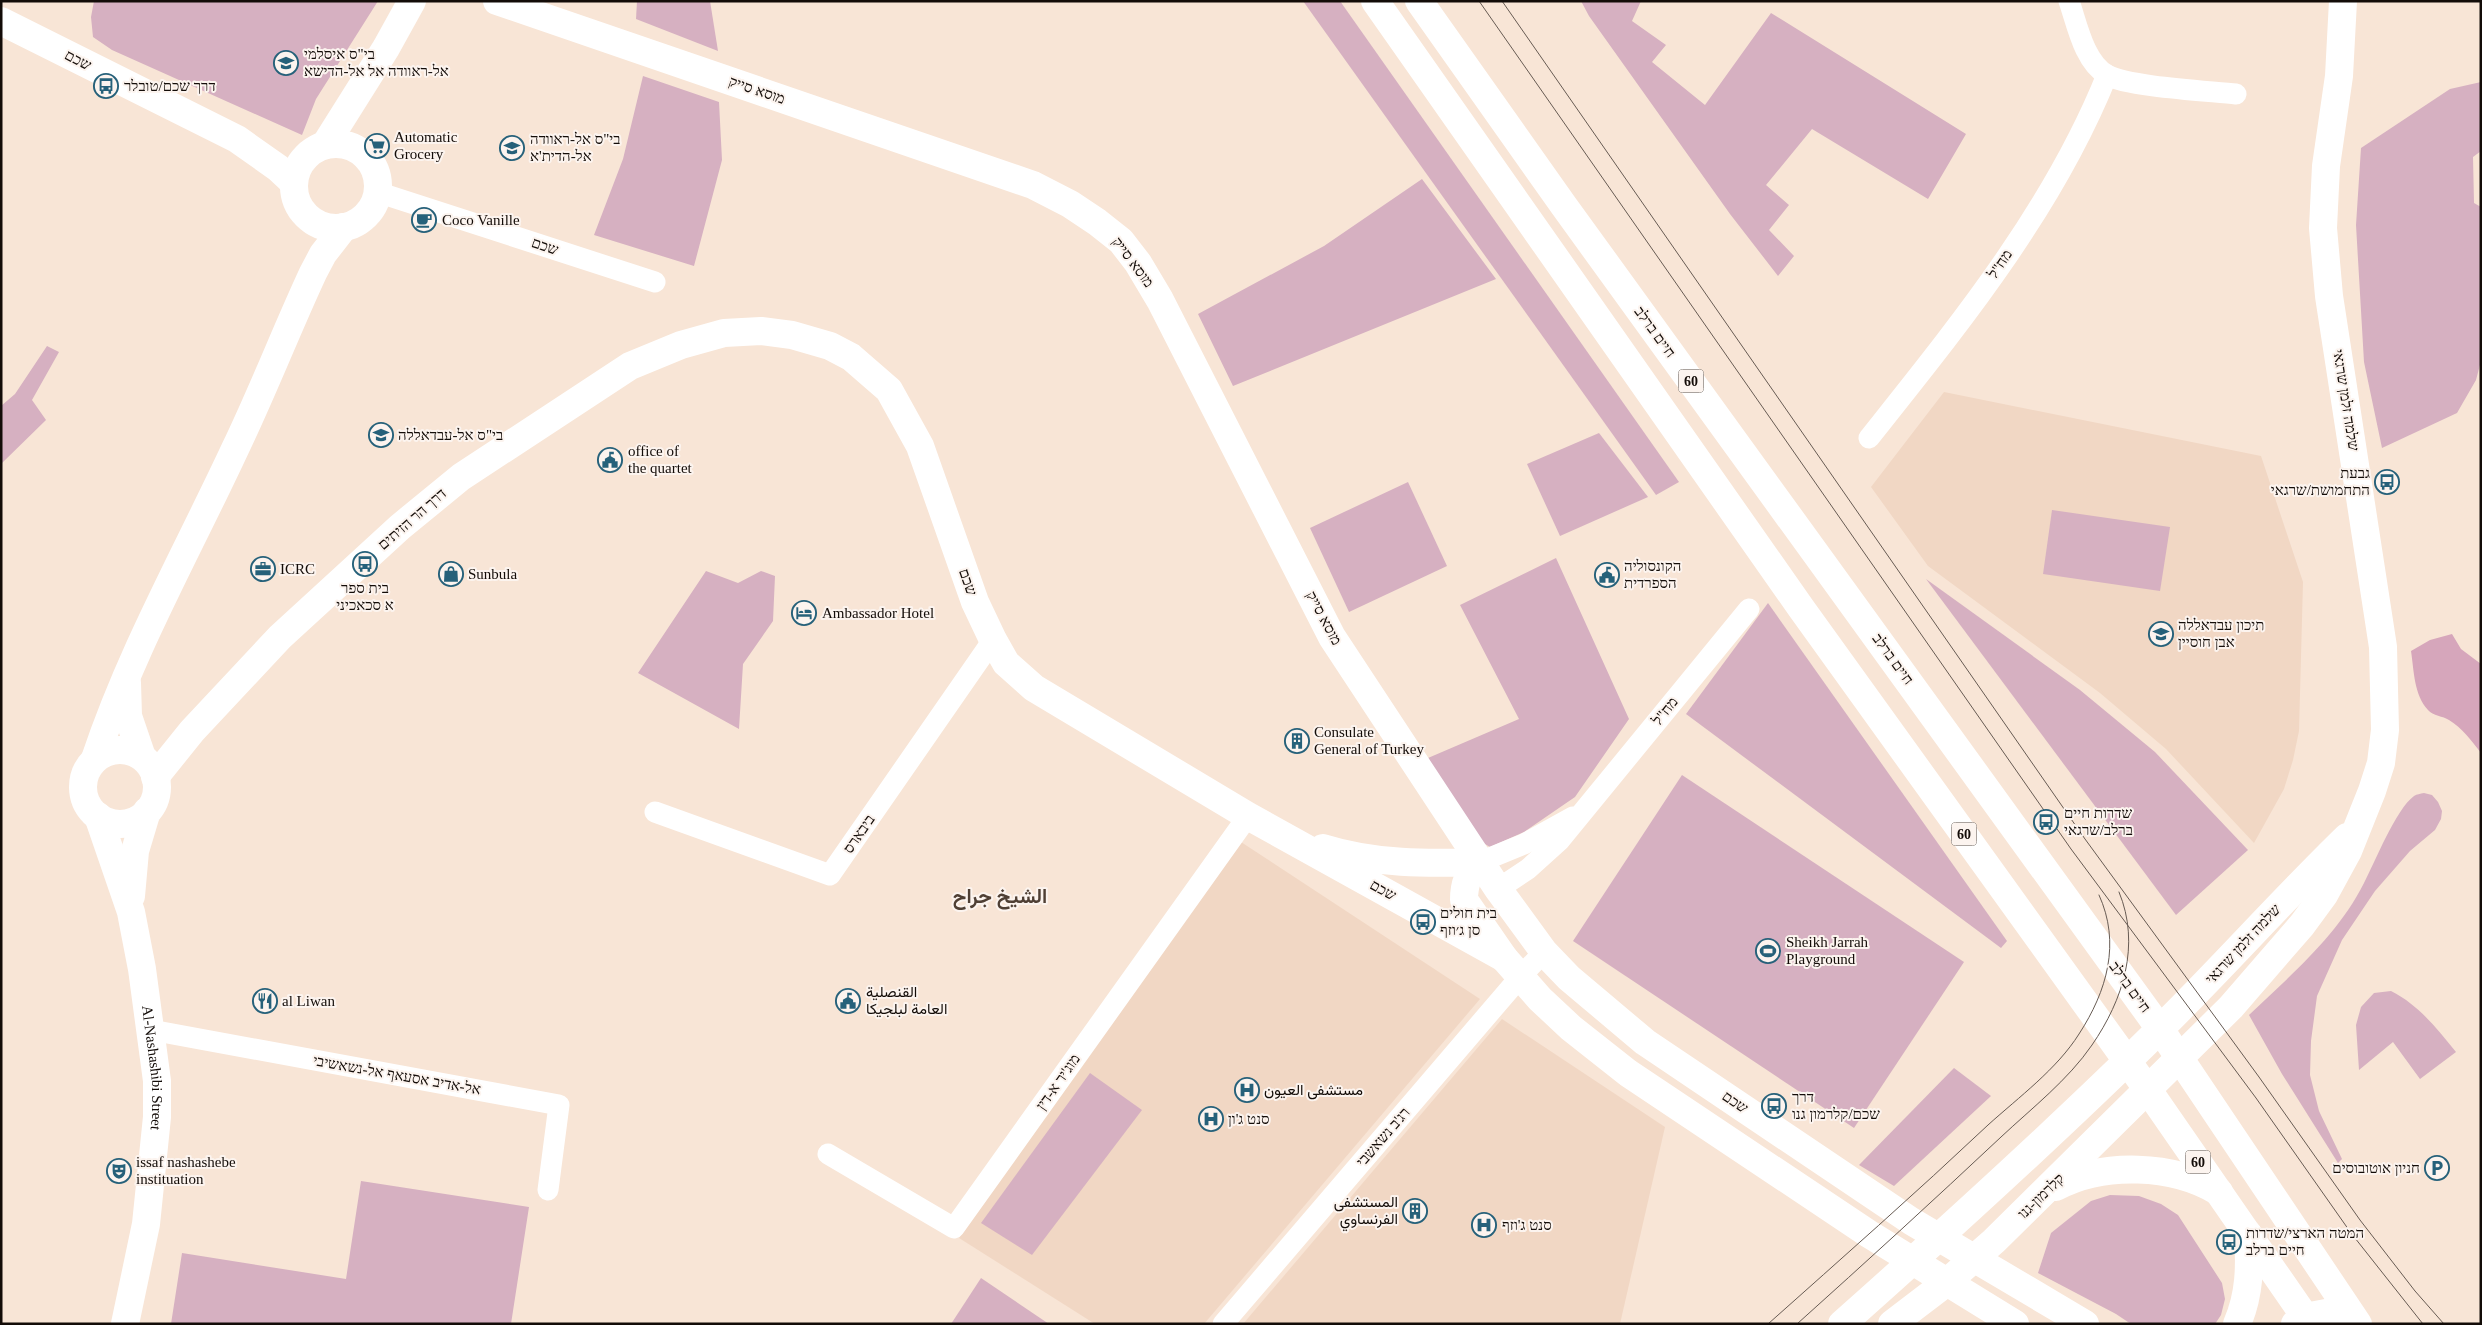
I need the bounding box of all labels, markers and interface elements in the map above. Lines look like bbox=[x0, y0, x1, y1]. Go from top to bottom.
place label: בי"ס איסלמי אל-ראוודה אל אל-הדישא bbox=[304, 46, 449, 79]
street label: שכם bbox=[62, 47, 94, 74]
school or university icon: בי"ס איסלמי אל-ראוודה אל אל-הדישא bbox=[273, 50, 299, 76]
bus stop icon: דרך שכם/טובלר bbox=[93, 73, 119, 99]
street label: מוסא סייק bbox=[727, 73, 787, 107]
place label: דרך שכם/טובלר bbox=[124, 78, 216, 94]
place label: Automatic Grocery bbox=[394, 129, 458, 162]
place label: בי"ס אל-ראוודה אל-הדית'א bbox=[530, 131, 620, 164]
supermarket icon: Automatic Grocery bbox=[364, 133, 390, 159]
school or university icon: בי"ס אל-ראוודה אל-הדית'א bbox=[499, 135, 525, 161]
cafe icon: Coco Vanille bbox=[411, 207, 437, 233]
place label: Coco Vanille bbox=[442, 212, 520, 228]
street label: שכם bbox=[530, 234, 561, 258]
street label: מוסא סייק bbox=[1109, 234, 1157, 290]
street label: מח"ל bbox=[1984, 247, 2015, 282]
street label: חיים ברלב bbox=[1631, 304, 1679, 360]
street label: שלמה זלמן שרגאי bbox=[2330, 348, 2362, 452]
road number: 60 bbox=[1678, 370, 1704, 392]
school or university icon: בי"ס אל-עבדאללה bbox=[368, 422, 394, 448]
place label: בי"ס אל-עבדאללה bbox=[398, 427, 503, 443]
place label: office of the quartet bbox=[628, 443, 693, 476]
public building icon: office of the quartet bbox=[597, 447, 623, 473]
place label: גבעת התחמושת/שרגאי bbox=[2271, 465, 2370, 498]
bus stop icon: גבעת התחמושת/שרגאי bbox=[2374, 469, 2400, 495]
street label: דרך הר הזיתים bbox=[375, 485, 449, 553]
bus stop icon: בית ספר א סכאכיני bbox=[352, 551, 378, 577]
office icon: ICRC bbox=[250, 556, 276, 582]
place label: הקונסוליה הספרדית bbox=[1624, 558, 1681, 591]
place label: ICRC bbox=[280, 561, 315, 577]
shop icon: Sunbula bbox=[438, 561, 464, 587]
public building icon: הקונסוליה הספרדית bbox=[1594, 562, 1620, 588]
place label: Sunbula bbox=[468, 566, 518, 582]
street label: שכם bbox=[956, 566, 980, 598]
place label: בית ספר א סכאכיני bbox=[336, 580, 394, 613]
street label: מוסא סייק bbox=[1303, 588, 1345, 648]
hotel icon: Ambassador Hotel bbox=[791, 600, 817, 626]
place label: Ambassador Hotel bbox=[822, 605, 934, 621]
place label: תיכון עבדאללה אבן חוסיין bbox=[2178, 617, 2264, 650]
school or university icon: תיכון עבדאללה אבן חוסיין bbox=[2148, 621, 2174, 647]
street label: חיים ברלב bbox=[1869, 631, 1917, 687]
street label: מח"ל bbox=[1648, 694, 1681, 729]
place label: Consulate General of Turkey bbox=[1314, 724, 1424, 757]
building icon: Consulate General of Turkey bbox=[1284, 728, 1310, 754]
place label: שדרות חיים ברלב/שרגאי bbox=[2064, 805, 2133, 838]
bus stop icon: שדרות חיים ברלב/שרגאי bbox=[2033, 809, 2059, 835]
street label: ביבארס bbox=[840, 812, 878, 856]
road number: 60 bbox=[1952, 822, 1976, 846]
street label: שכם bbox=[1367, 876, 1399, 904]
district label: الشيخ جراح bbox=[953, 885, 1047, 910]
street label: שלמה זלמן שרגאי bbox=[2202, 901, 2284, 987]
place label: בית חולים סן ג׳וזף bbox=[1440, 905, 1497, 938]
bus stop icon: בית חולים סן ג׳וזף bbox=[1410, 909, 1436, 935]
place label: Sheikh Jarrah Playground bbox=[1786, 934, 1869, 967]
sports icon: Sheikh Jarrah Playground bbox=[1755, 938, 1781, 964]
street label: חיים ברלב bbox=[2106, 959, 2154, 1015]
place label: القنصلية العامة لبلجيكا bbox=[866, 984, 947, 1018]
restaurant icon: al Liwan bbox=[252, 988, 278, 1014]
public building icon: القنصلية العامة لبلجيكا bbox=[835, 988, 861, 1014]
place label: al Liwan bbox=[282, 993, 335, 1009]
street label: Al-Nashashibi Street bbox=[139, 1004, 165, 1132]
street label: מוג'יר א-דין bbox=[1033, 1051, 1083, 1113]
street label: אל-אדיב אסעאף אל-נשאשיבי bbox=[312, 1052, 482, 1098]
hospital icon: مستشفى العيون bbox=[1234, 1077, 1260, 1103]
place label: مستشفى العيون bbox=[1264, 1082, 1363, 1100]
street label: שכם bbox=[1719, 1088, 1751, 1116]
place label: דרך שכם/קלרמון גנו bbox=[1792, 1089, 1880, 1122]
bus stop icon: דרך שכם/קלרמון גנו bbox=[1761, 1093, 1787, 1119]
street label: רג'ב נשאשבי bbox=[1353, 1104, 1413, 1170]
hospital icon: סנט ג'ון bbox=[1198, 1106, 1224, 1132]
place label: סנט ג'ון bbox=[1228, 1111, 1270, 1127]
road number: 60 bbox=[2186, 1150, 2210, 1174]
place label: issaf nashashebe instituation bbox=[136, 1154, 236, 1187]
parking icon: חניון אוטובוסים bbox=[2424, 1155, 2450, 1181]
theatre icon: issaf nashashebe instituation bbox=[106, 1158, 132, 1184]
place label: חניון אוטובוסים bbox=[2332, 1160, 2420, 1176]
street label: קלרמון-גנו bbox=[2015, 1170, 2067, 1222]
place label: المستشفى الفرنساوي bbox=[1334, 1194, 1398, 1232]
building icon: المستشفى الفرنساوي bbox=[1402, 1198, 1428, 1224]
hospital icon: סנט ג'וזף bbox=[1471, 1212, 1497, 1238]
place label: סנט ג'וזף bbox=[1502, 1217, 1552, 1233]
place label: המטה הארצי/שדרות חיים ברלב bbox=[2246, 1225, 2364, 1258]
bus stop icon: המטה הארצי/שדרות חיים ברלב bbox=[2216, 1229, 2242, 1255]

